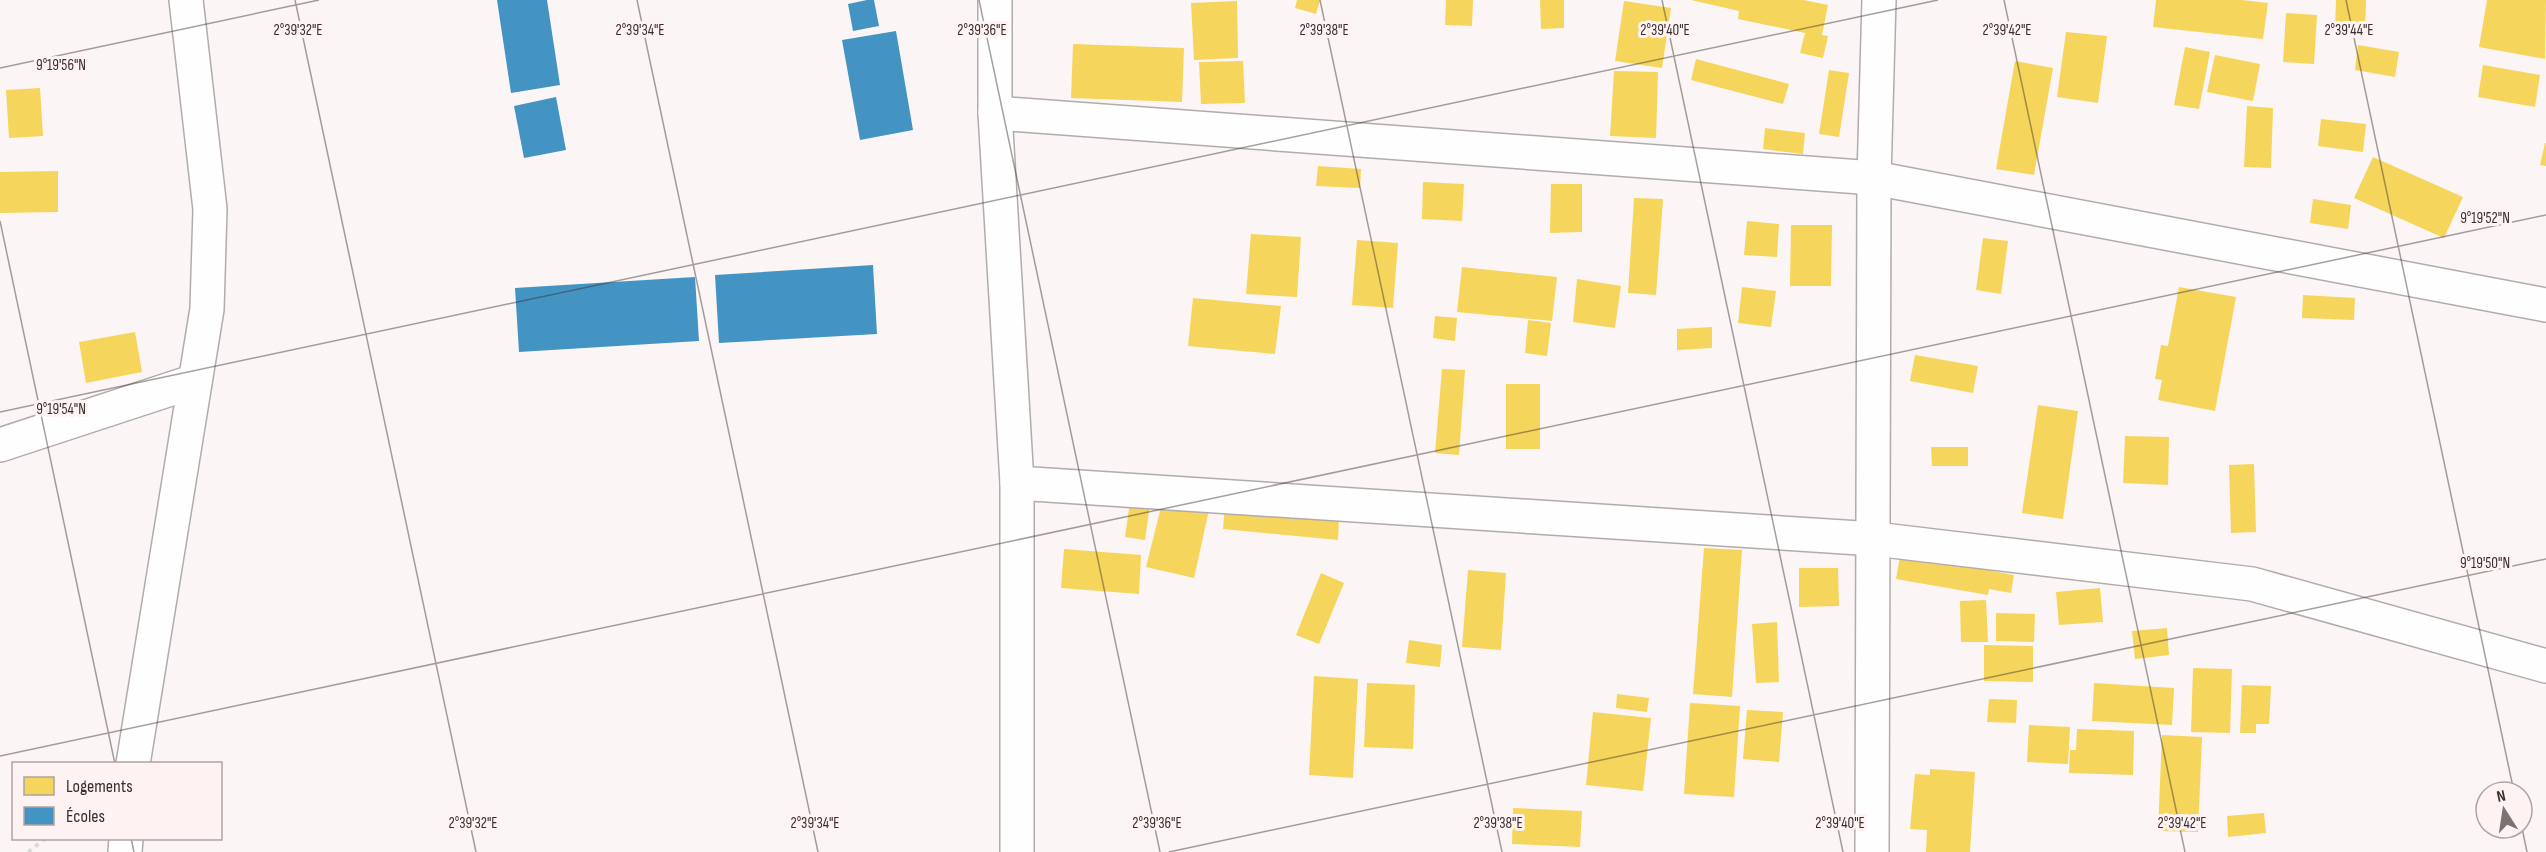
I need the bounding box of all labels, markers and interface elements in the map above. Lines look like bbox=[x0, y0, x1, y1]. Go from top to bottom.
text: 2°39'32"E bbox=[274, 21, 322, 40]
text: 2°39'34"E bbox=[615, 21, 665, 40]
text: 2°39'36"E bbox=[957, 21, 1007, 40]
text: 2°39'38"E bbox=[1299, 21, 1349, 40]
text: 2°39'40"E bbox=[1640, 21, 1690, 40]
text: 2°39'42"E bbox=[1982, 21, 2032, 40]
text: 2°39'44"E bbox=[2324, 21, 2374, 40]
text: 9°19'56"N bbox=[36, 56, 86, 75]
text: 9°19'52"N bbox=[2460, 209, 2510, 228]
text: 9°19'54"N bbox=[36, 400, 86, 419]
text: 9°19'50"N bbox=[2460, 554, 2510, 573]
legend bbox=[12, 762, 222, 840]
text: Logements bbox=[66, 776, 133, 797]
north arrow bbox=[2474, 780, 2534, 840]
text: N bbox=[2495, 787, 2507, 807]
text: Écoles bbox=[66, 806, 105, 827]
text: 2°39'32"E bbox=[449, 814, 497, 833]
text: 2°39'34"E bbox=[790, 814, 840, 833]
text: 2°39'36"E bbox=[1132, 814, 1182, 833]
text: 2°39'38"E bbox=[1473, 814, 1523, 833]
text: 2°39'40"E bbox=[1815, 814, 1865, 833]
text: 2°39'42"E bbox=[2157, 814, 2207, 833]

